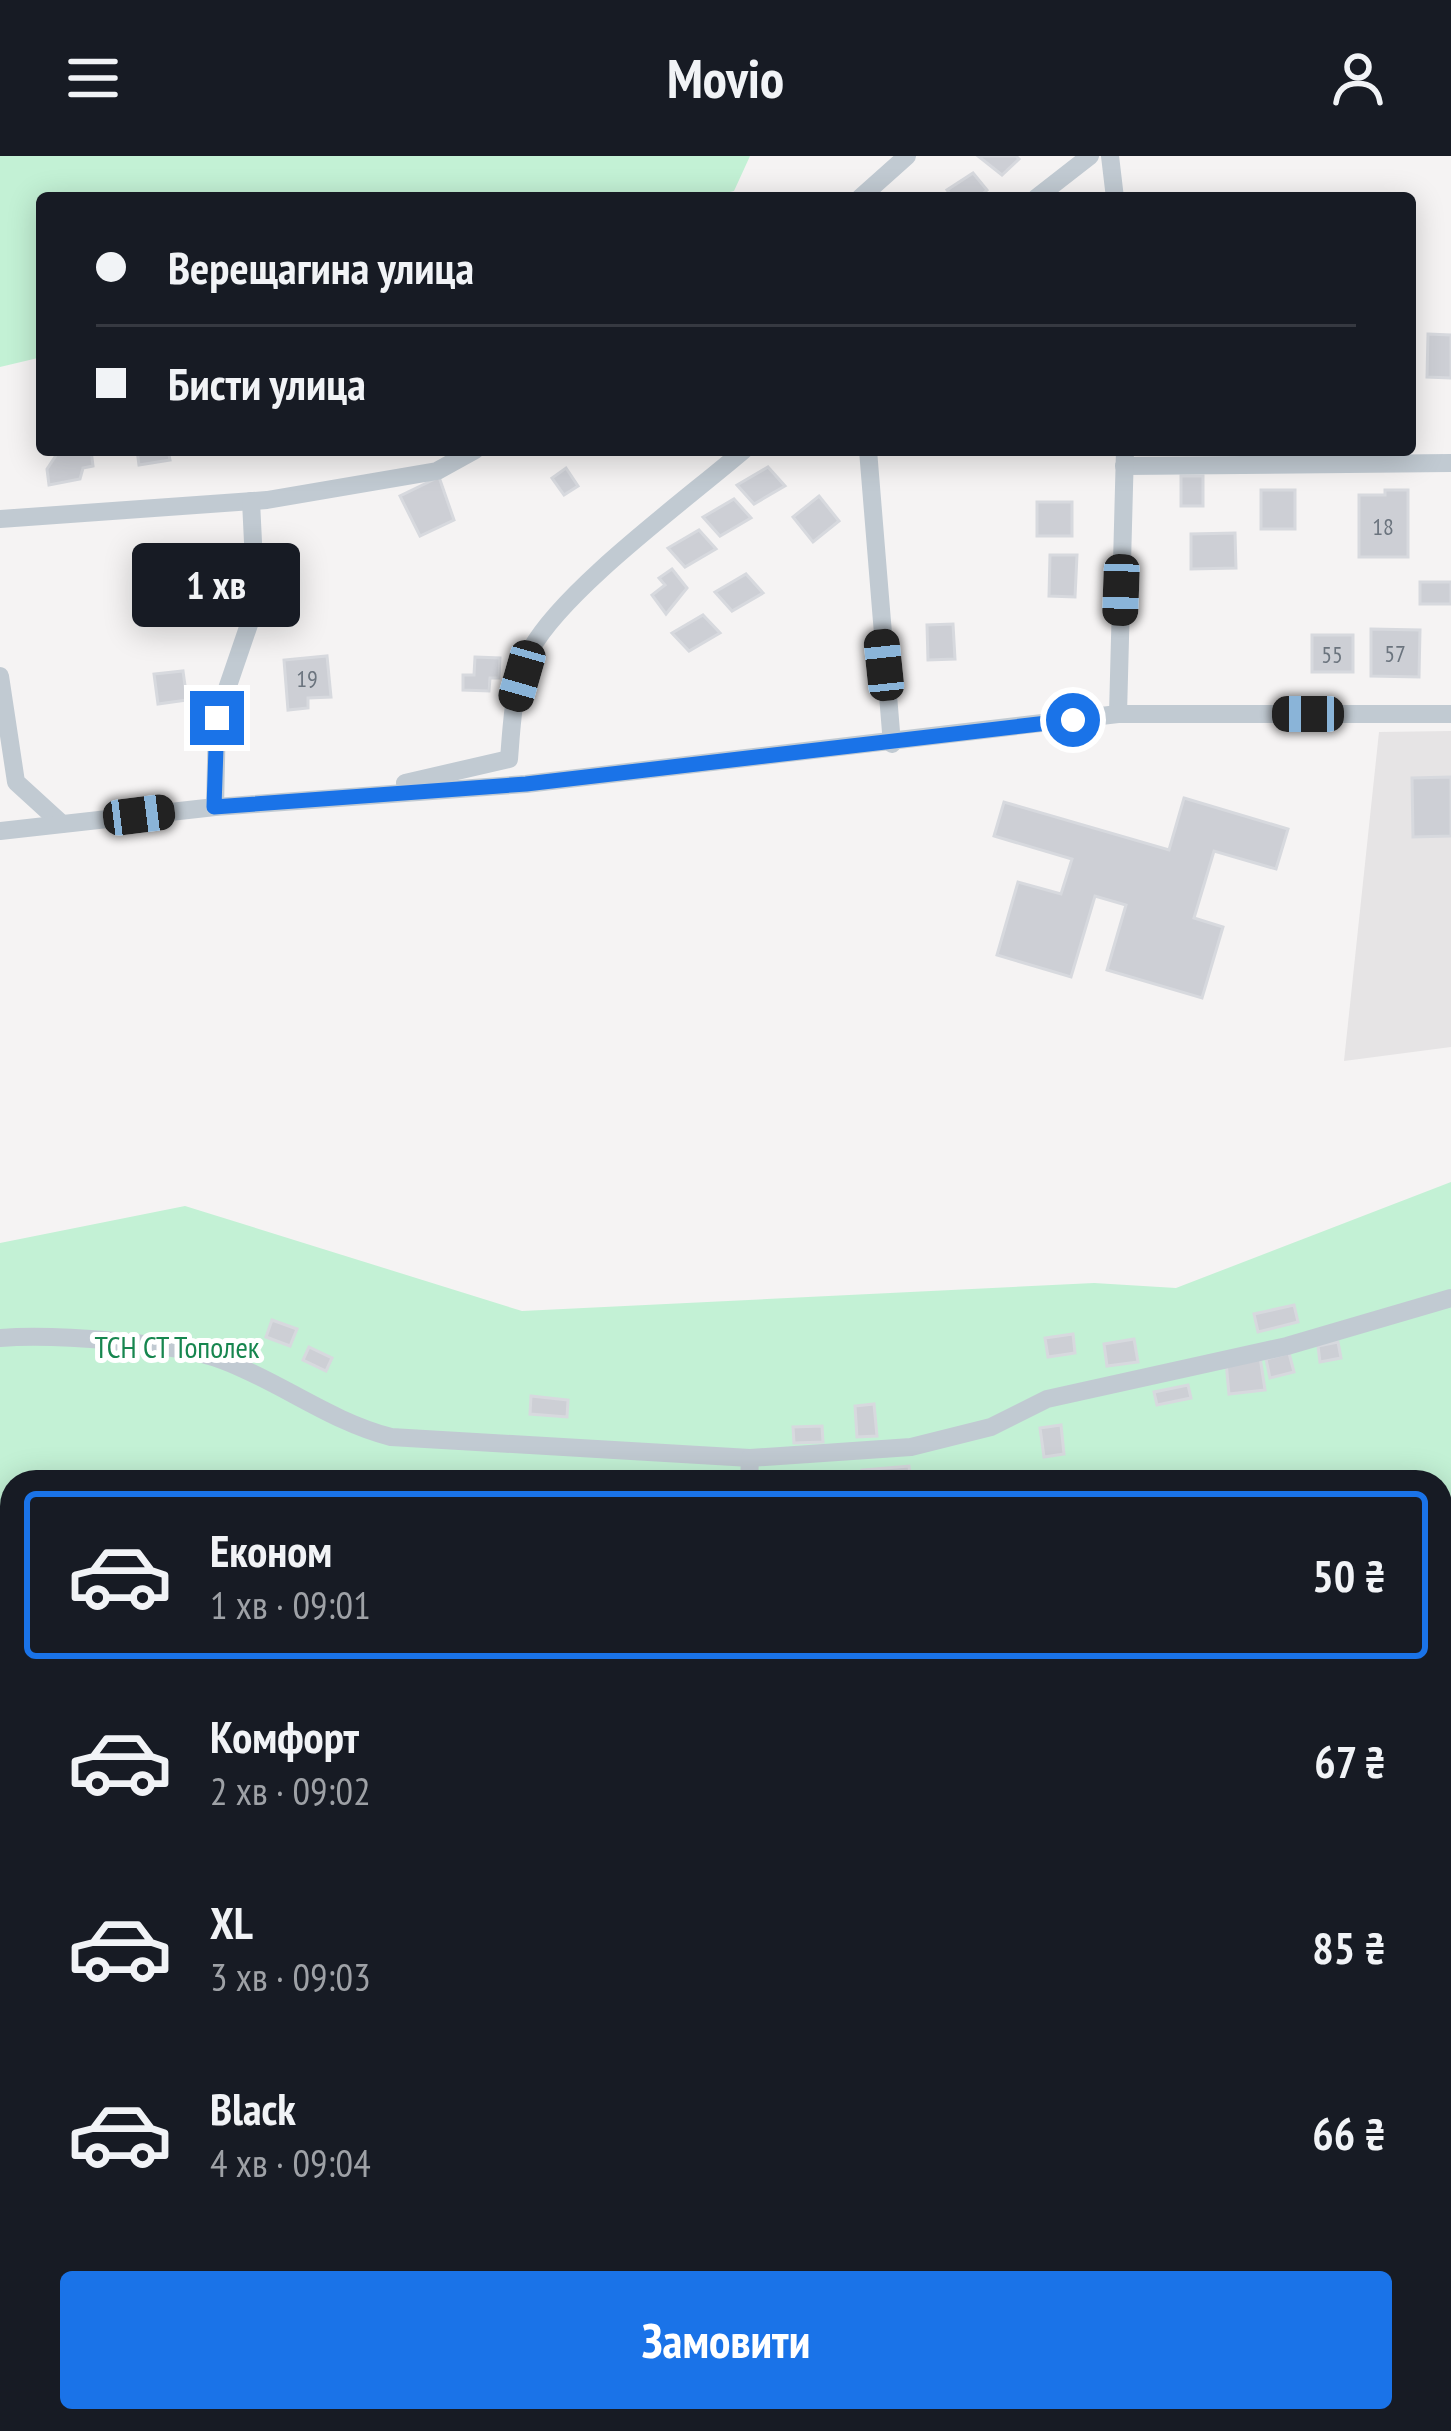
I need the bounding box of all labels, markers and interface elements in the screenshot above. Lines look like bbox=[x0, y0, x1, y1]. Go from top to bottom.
text: Movio bbox=[667, 43, 784, 113]
icon: menu bbox=[60, 45, 126, 111]
icon: person bbox=[1325, 45, 1391, 111]
text: Верещагина улица bbox=[168, 238, 474, 296]
text: Бисти улица bbox=[168, 354, 366, 412]
house number: 18 bbox=[1372, 511, 1394, 542]
callout: 1 хв bbox=[133, 544, 301, 628]
car bbox=[1102, 553, 1140, 627]
text: 1 хв bbox=[186, 559, 246, 610]
car bbox=[862, 627, 906, 703]
car bbox=[495, 636, 549, 716]
house number: 57 bbox=[1384, 638, 1406, 669]
house number: 55 bbox=[1321, 639, 1343, 670]
house number: 19 bbox=[296, 663, 318, 694]
route end bbox=[190, 691, 244, 745]
route start bbox=[1046, 693, 1100, 747]
car bbox=[1272, 696, 1344, 732]
car bbox=[101, 793, 177, 837]
park label: ТСН СТ Тополек bbox=[95, 1327, 260, 1366]
icon: car bbox=[66, 1521, 174, 1629]
text: Економ bbox=[210, 1521, 332, 1579]
text: 50 ₴ bbox=[1312, 1546, 1386, 1604]
text: 1 хв · 09:01 bbox=[210, 1579, 371, 1630]
icon: car bbox=[66, 1707, 174, 1815]
text: Комфорт bbox=[210, 1707, 359, 1765]
text: 67 ₴ bbox=[1314, 1732, 1386, 1790]
text: 2 хв · 09:02 bbox=[210, 1765, 371, 1816]
icon: car bbox=[66, 1893, 174, 2001]
text: XL bbox=[210, 1893, 253, 1951]
text: 85 ₴ bbox=[1312, 1918, 1386, 1976]
text: 3 хв · 09:03 bbox=[210, 1951, 371, 2002]
icon: car bbox=[66, 2079, 174, 2187]
text: Black bbox=[210, 2079, 296, 2137]
text: 66 ₴ bbox=[1312, 2104, 1386, 2162]
text: 4 хв · 09:04 bbox=[210, 2137, 371, 2188]
button: Замовити bbox=[60, 2271, 1392, 2409]

